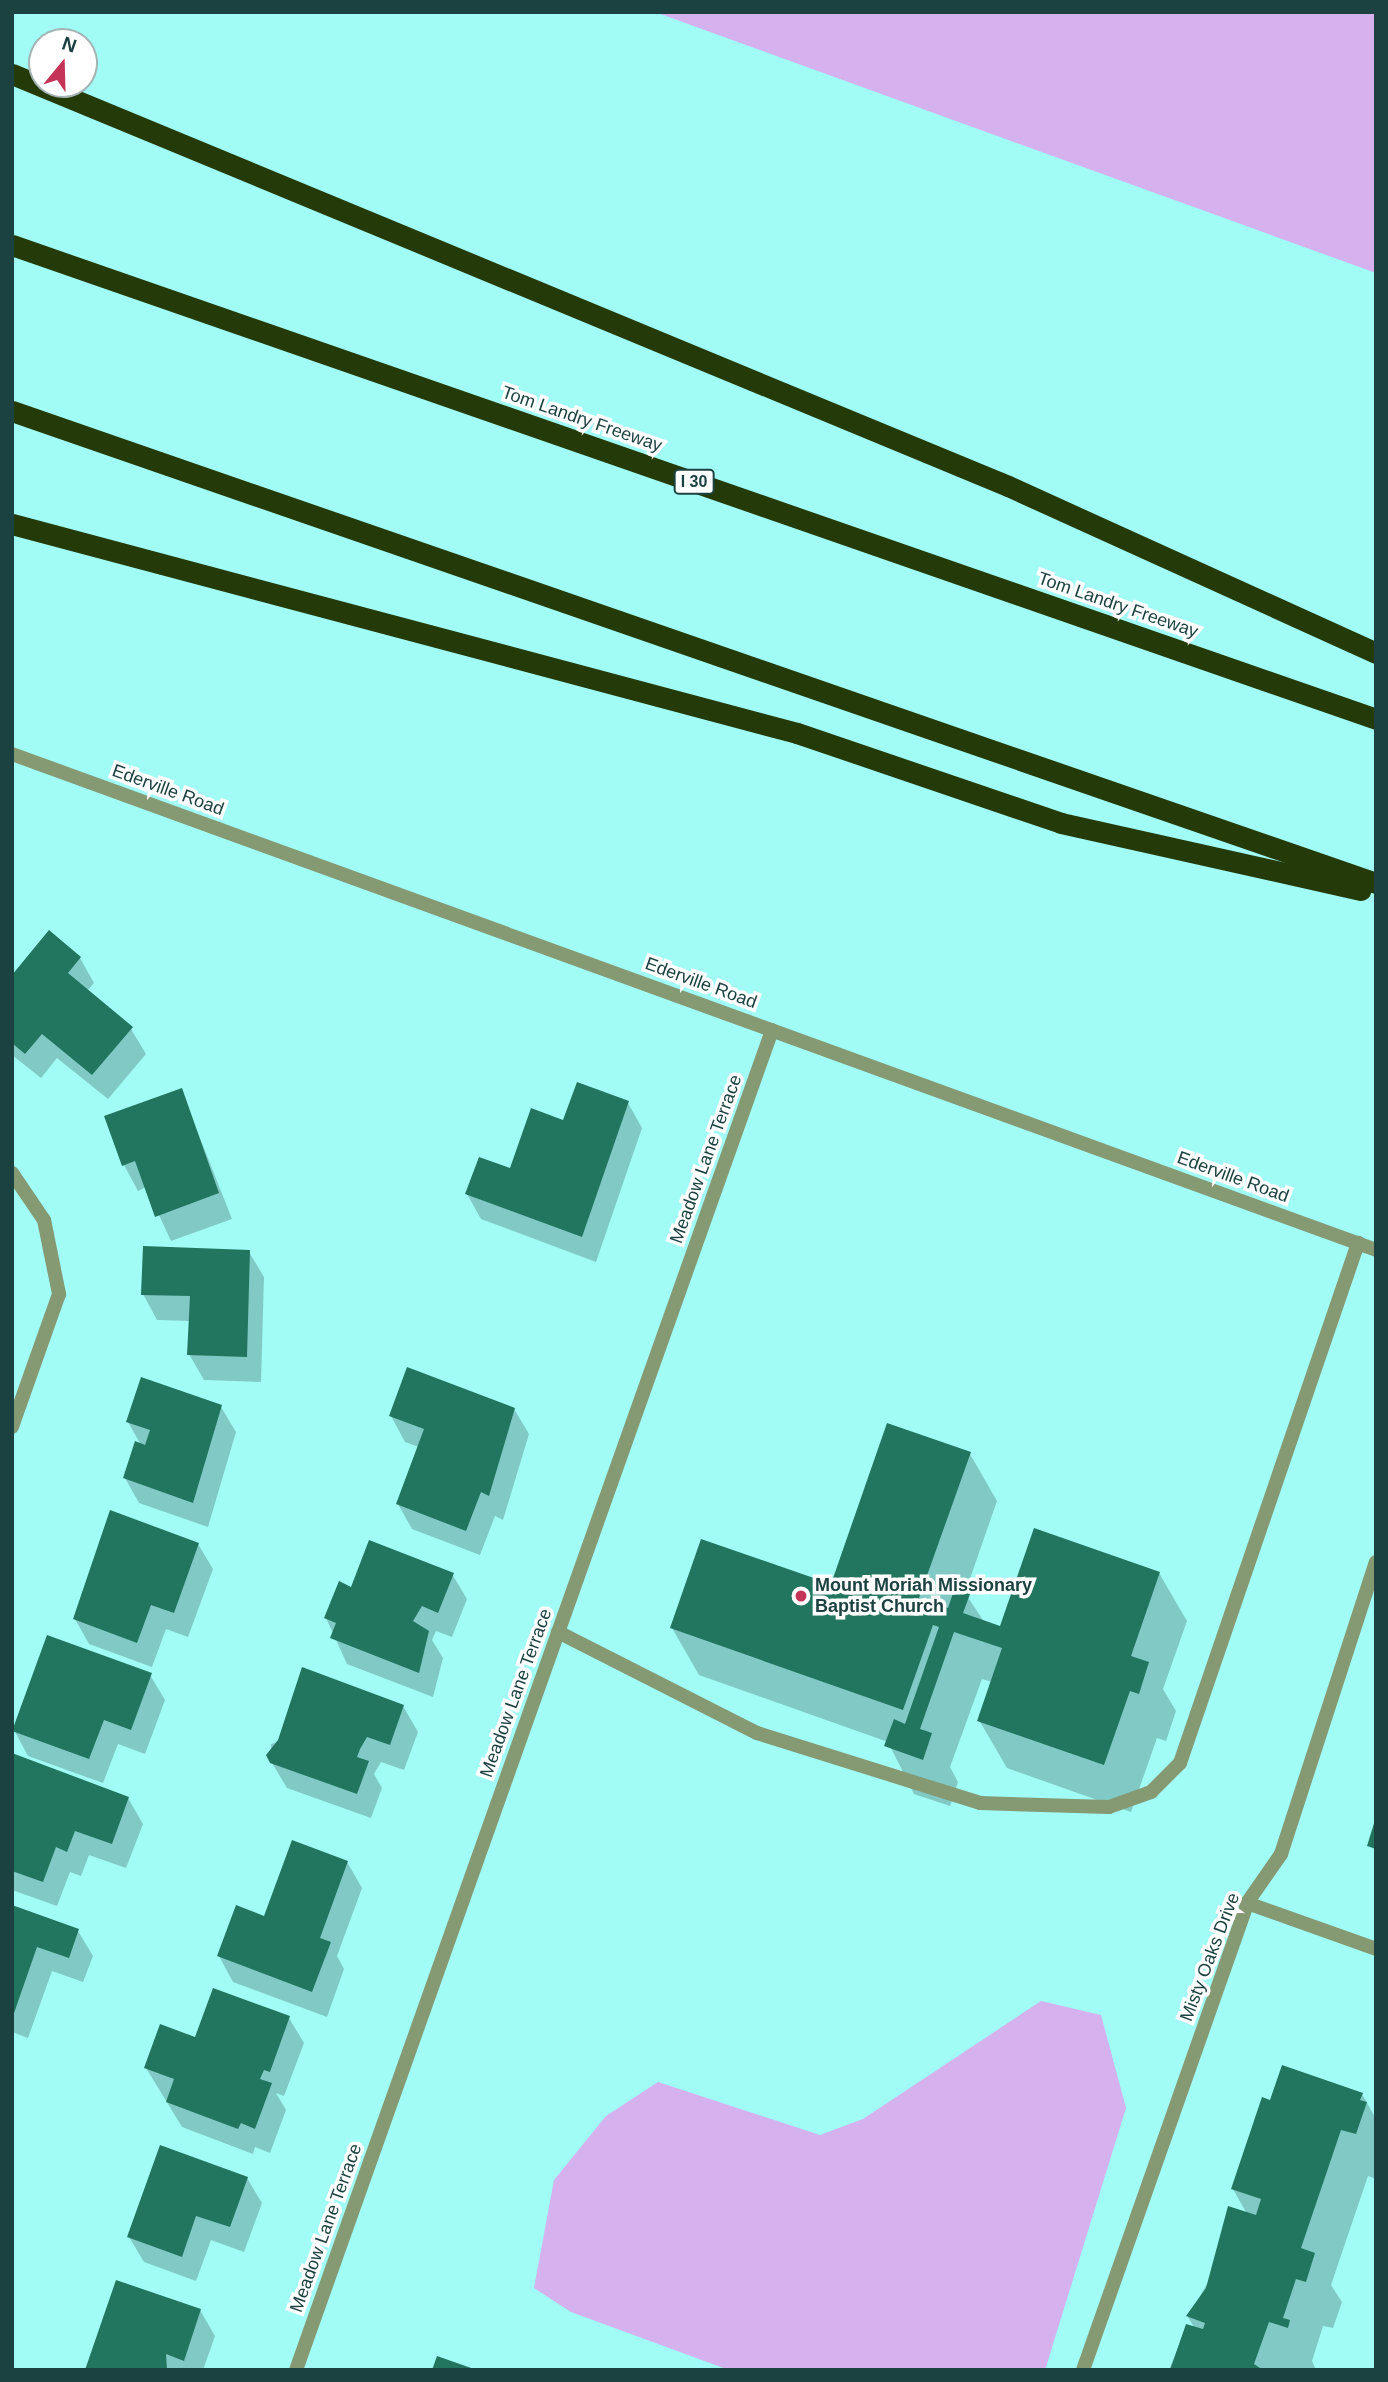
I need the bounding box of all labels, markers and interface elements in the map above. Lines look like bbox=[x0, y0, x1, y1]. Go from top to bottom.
north arrow bbox=[28, 28, 98, 98]
text: N bbox=[59, 32, 79, 57]
street label: Tom Landry Freeway bbox=[499, 381, 665, 457]
road number: I 30 bbox=[673, 470, 715, 495]
street label: Tom Landry Freeway bbox=[1035, 567, 1201, 643]
street label: Ederville Road bbox=[109, 760, 227, 820]
street label: Ederville Road bbox=[642, 953, 760, 1013]
street label: Meadow Lane Terrace bbox=[665, 1072, 747, 1246]
street label: Ederville Road bbox=[1174, 1147, 1292, 1207]
place label: Mount Moriah Missionary Baptist Church bbox=[815, 1575, 1032, 1618]
marker: Mount Moriah Missionary Baptist Church bbox=[793, 1588, 809, 1604]
street label: Meadow Lane Terrace bbox=[475, 1606, 557, 1780]
street label: Misty Oaks Drive bbox=[1176, 1890, 1244, 2024]
street label: Meadow Lane Terrace bbox=[285, 2141, 367, 2315]

